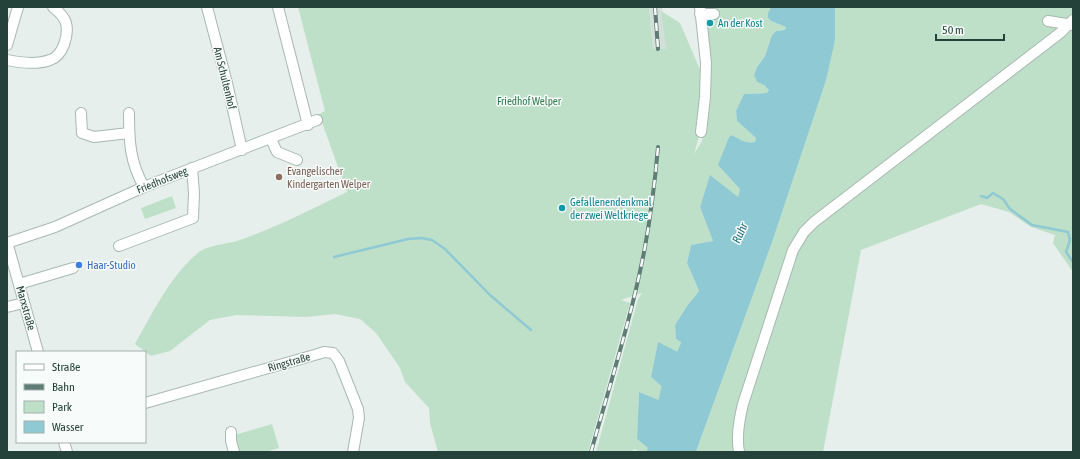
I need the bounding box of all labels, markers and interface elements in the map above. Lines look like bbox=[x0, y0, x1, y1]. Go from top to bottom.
scale bar bbox=[936, 16, 1004, 42]
place label: An der Kost bbox=[718, 17, 763, 29]
marker: An der Kost bbox=[705, 18, 715, 28]
text: 50 m bbox=[942, 23, 964, 37]
street label: Am Schultenhof bbox=[211, 45, 239, 111]
park label: Friedhof Welper bbox=[497, 95, 562, 107]
street label: Friedhofsweg bbox=[135, 164, 189, 196]
place label: Evangelischer Kindergarten Welper bbox=[287, 165, 371, 190]
marker: Evangelischer Kindergarten Welper bbox=[274, 172, 284, 182]
place label: Gefallenendenkmal der zwei Weltkriege bbox=[570, 196, 652, 221]
marker: Gefallenendenkmal der zwei Weltkriege bbox=[557, 203, 567, 213]
water label: Ruhr bbox=[729, 220, 751, 246]
place label: Haar-Studio bbox=[87, 259, 136, 271]
marker: Haar-Studio bbox=[74, 260, 84, 270]
street label: Marxstraße bbox=[14, 284, 38, 332]
street label: Ringstraße bbox=[266, 350, 312, 374]
legend bbox=[16, 351, 146, 443]
text: Straße bbox=[52, 360, 80, 374]
text: Bahn bbox=[52, 380, 75, 394]
text: Park bbox=[52, 400, 73, 414]
text: Wasser bbox=[52, 420, 84, 434]

